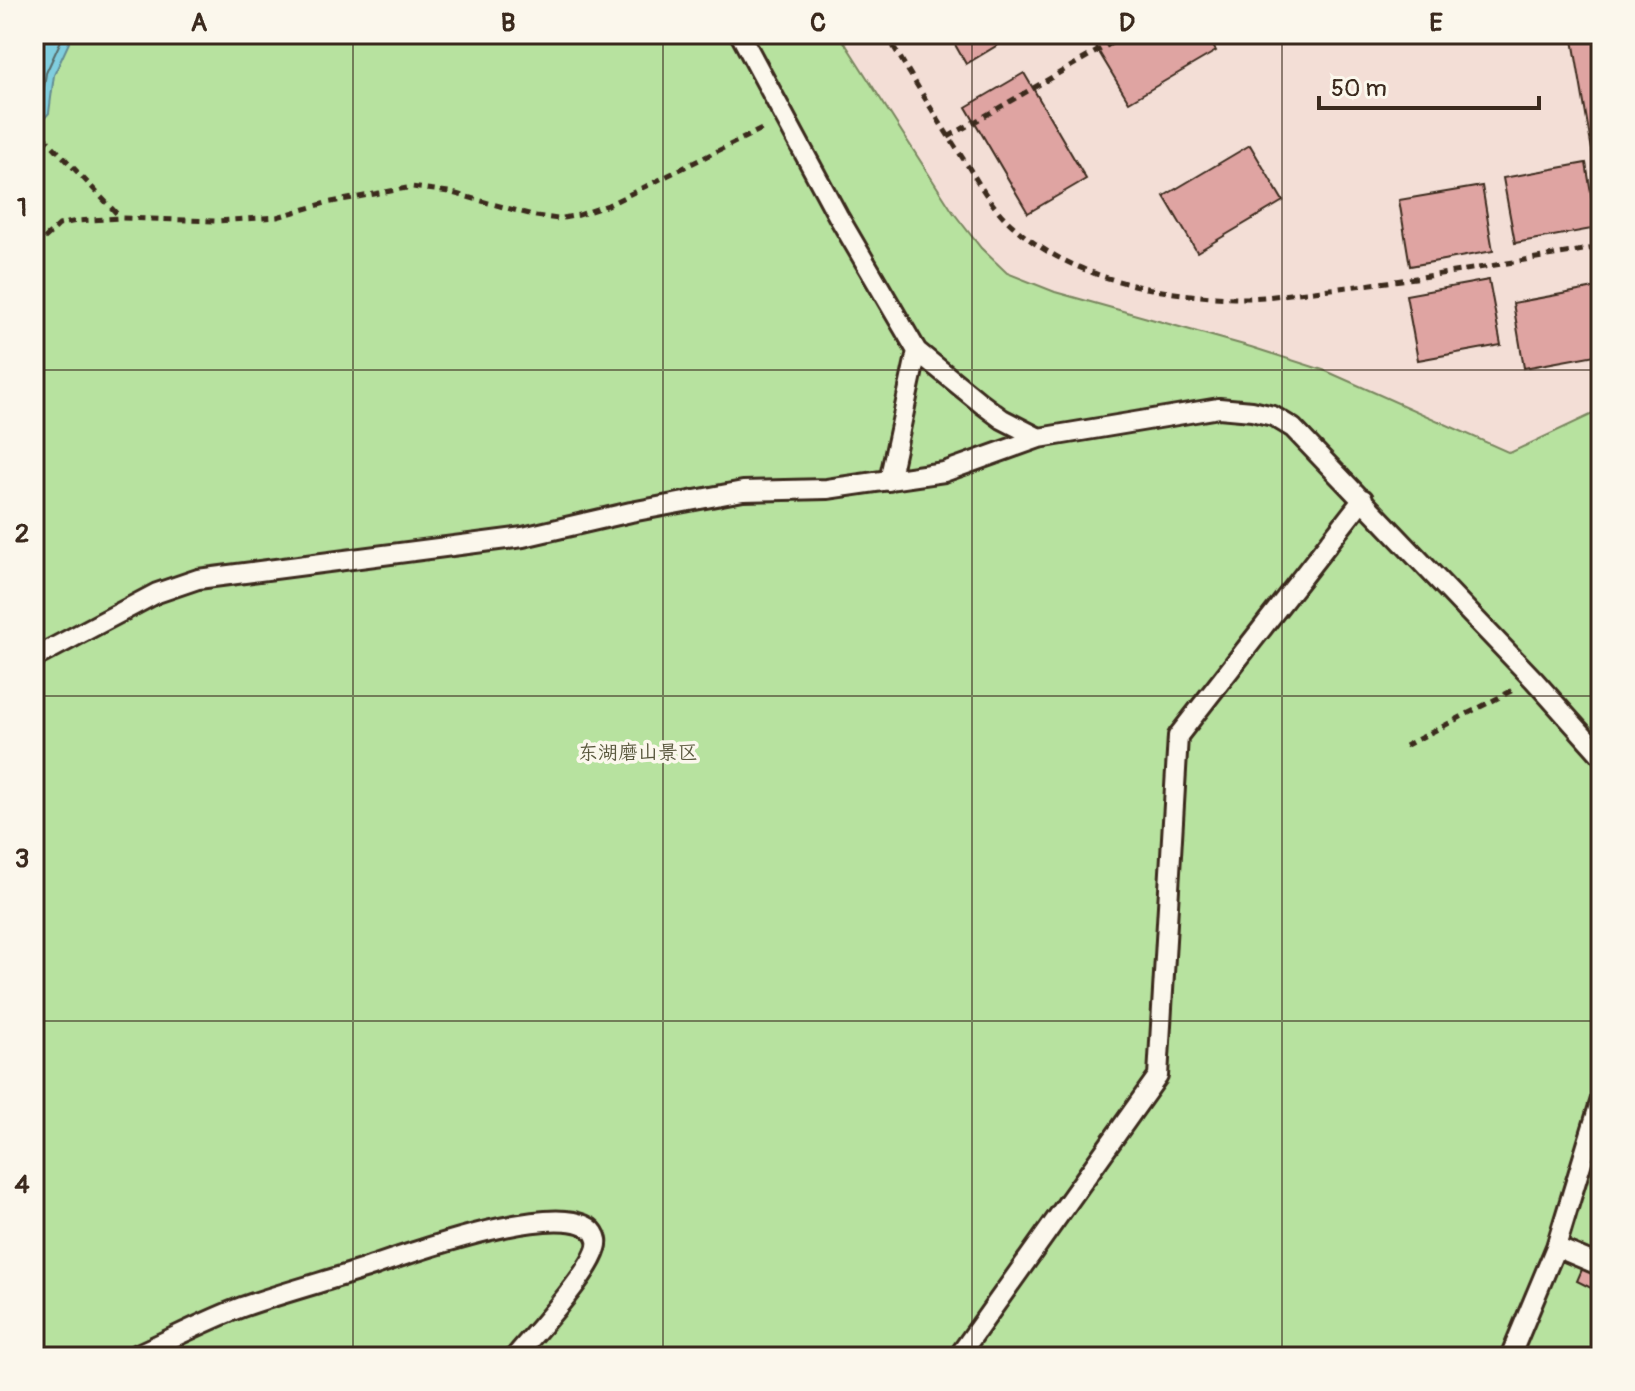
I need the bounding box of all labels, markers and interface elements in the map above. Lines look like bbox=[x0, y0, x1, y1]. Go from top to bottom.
text: A bbox=[191, 7, 208, 39]
text: B bbox=[501, 7, 515, 39]
text: C bbox=[810, 7, 826, 39]
text: D bbox=[1119, 7, 1135, 39]
text: E bbox=[1429, 7, 1443, 39]
scale bar bbox=[1319, 60, 1539, 110]
text: 50 m bbox=[1331, 74, 1387, 103]
text: 1 bbox=[17, 192, 27, 224]
text: 2 bbox=[15, 518, 29, 550]
park label: 东湖磨山景区 bbox=[578, 740, 698, 765]
text: 3 bbox=[15, 843, 29, 875]
text: 4 bbox=[14, 1169, 30, 1201]

